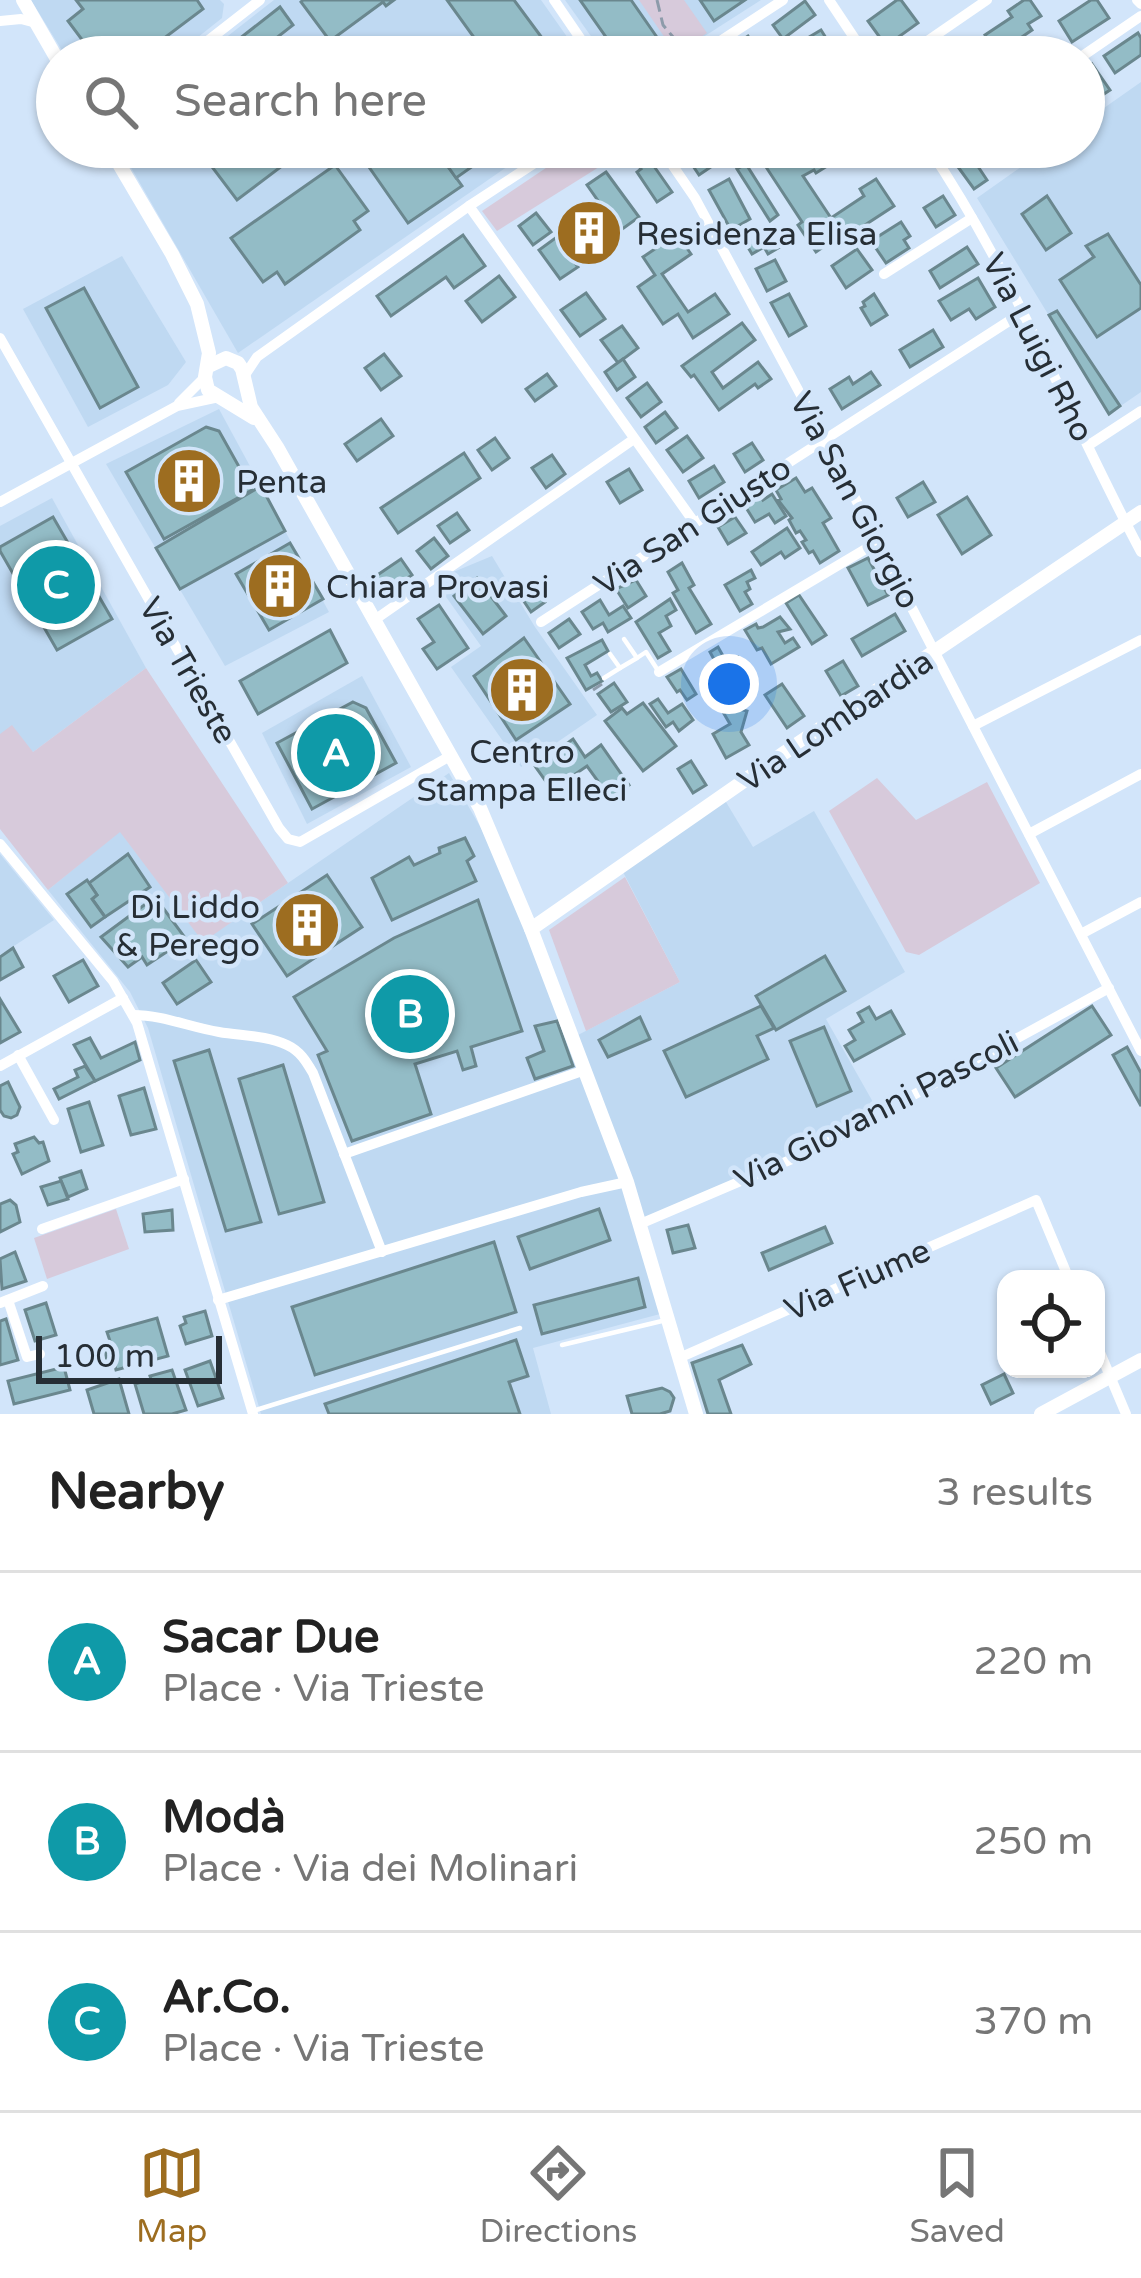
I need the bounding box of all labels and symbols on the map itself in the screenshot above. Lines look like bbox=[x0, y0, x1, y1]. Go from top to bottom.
building icon: Residenza Elisa bbox=[554, 198, 624, 268]
place label: Residenza Elisa bbox=[636, 215, 877, 254]
street label: Via Luigi Rho bbox=[973, 247, 1102, 449]
street label: Via San Giorgio bbox=[781, 386, 928, 616]
building icon: Penta bbox=[154, 446, 224, 516]
street label: Via San Giusto bbox=[587, 448, 799, 604]
place label: Penta bbox=[236, 463, 327, 502]
pin: C bbox=[17, 540, 95, 630]
building icon: Chiara Provasi bbox=[245, 551, 315, 621]
place label: Chiara Provasi bbox=[326, 568, 549, 607]
street label: Via Trieste bbox=[130, 591, 245, 751]
street label: Via Lombardia bbox=[731, 642, 941, 801]
your location bbox=[699, 654, 759, 714]
building icon: Centro Stampa Elleci bbox=[487, 655, 557, 725]
pin: A bbox=[297, 708, 375, 798]
place label: Centro Stampa Elleci bbox=[417, 733, 627, 810]
place label: Di Liddo & Perego bbox=[115, 888, 260, 965]
building icon: Di Liddo & Perego bbox=[272, 890, 342, 960]
pin: B bbox=[371, 969, 449, 1059]
street label: Via Giovanni Pascoli bbox=[728, 1023, 1025, 1200]
street label: Via Fiume bbox=[779, 1231, 936, 1330]
scale bar bbox=[36, 1330, 222, 1383]

